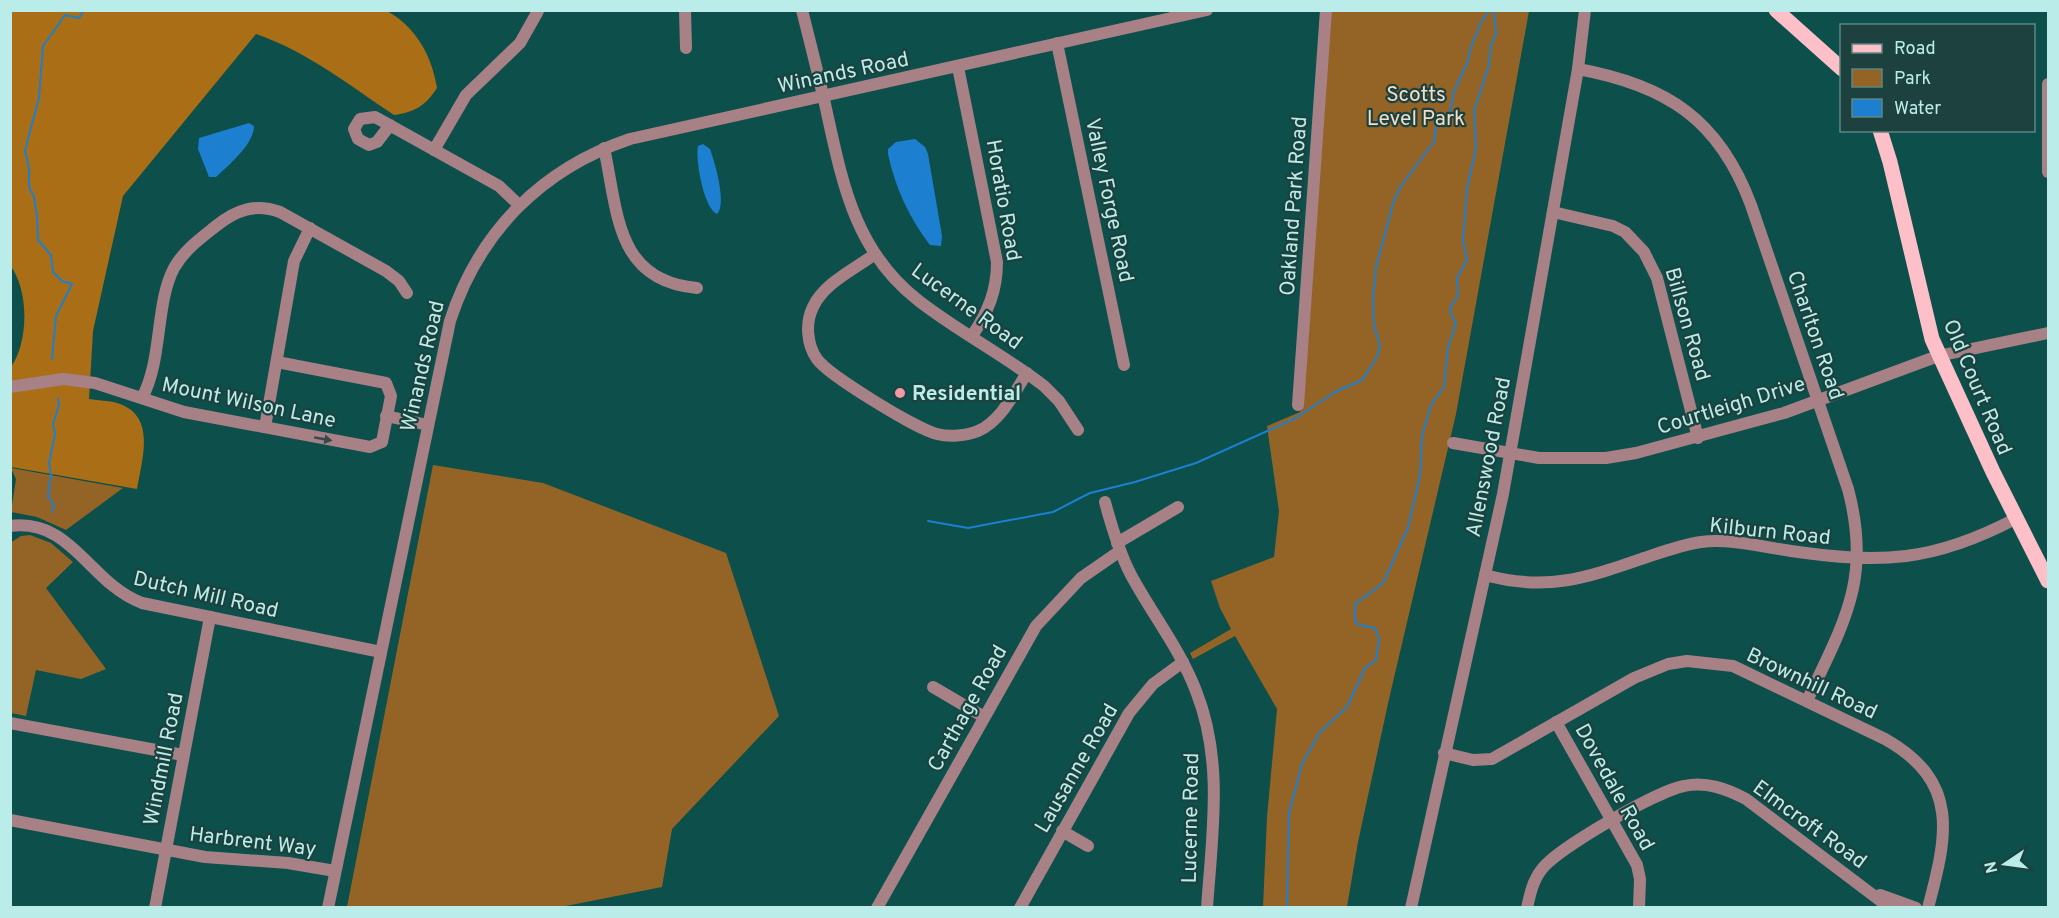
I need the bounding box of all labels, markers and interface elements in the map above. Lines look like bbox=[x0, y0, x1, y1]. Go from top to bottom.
legend bbox=[1840, 24, 2035, 132]
text: Road bbox=[1894, 38, 1936, 61]
street label: Winands Road bbox=[775, 46, 911, 101]
text: Park bbox=[1894, 68, 1931, 91]
park label: Scotts Level Park bbox=[1367, 82, 1465, 133]
text: Water bbox=[1894, 98, 1941, 121]
street label: Valley Forge Road bbox=[1078, 116, 1139, 285]
street label: Oakland Park Road bbox=[1275, 116, 1314, 297]
street label: Horatio Road bbox=[979, 137, 1026, 263]
street label: Lucerne Road bbox=[905, 258, 1027, 357]
street label: Billson Road bbox=[1657, 265, 1716, 384]
street label: Charlton Road bbox=[1780, 267, 1849, 404]
street label: Winands Road bbox=[395, 298, 452, 434]
street label: Old Court Road bbox=[1936, 316, 2017, 460]
street label: Courtleigh Drive bbox=[1654, 371, 1809, 442]
street label: Mount Wilson Lane bbox=[159, 372, 338, 435]
street label: Allenswood Road bbox=[1461, 375, 1518, 540]
place label: Residential bbox=[912, 381, 1021, 408]
marker: Residential bbox=[893, 386, 907, 400]
one-way arrow bbox=[313, 434, 332, 443]
street label: Kilburn Road bbox=[1708, 513, 1832, 552]
street label: Dutch Mill Road bbox=[131, 566, 281, 625]
street label: Carthage Road bbox=[922, 641, 1014, 777]
street label: Brownhill Road bbox=[1742, 642, 1881, 726]
street label: Windmill Road bbox=[138, 691, 191, 828]
street label: Lausanne Road bbox=[1029, 699, 1125, 838]
street label: Dovedale Road bbox=[1568, 719, 1660, 856]
street label: Lucerne Road bbox=[1177, 752, 1206, 884]
street label: Elmcroft Road bbox=[1747, 775, 1871, 876]
street label: Harbrent Way bbox=[188, 821, 318, 864]
north arrow bbox=[1975, 834, 2035, 894]
text: N bbox=[1981, 859, 2003, 875]

